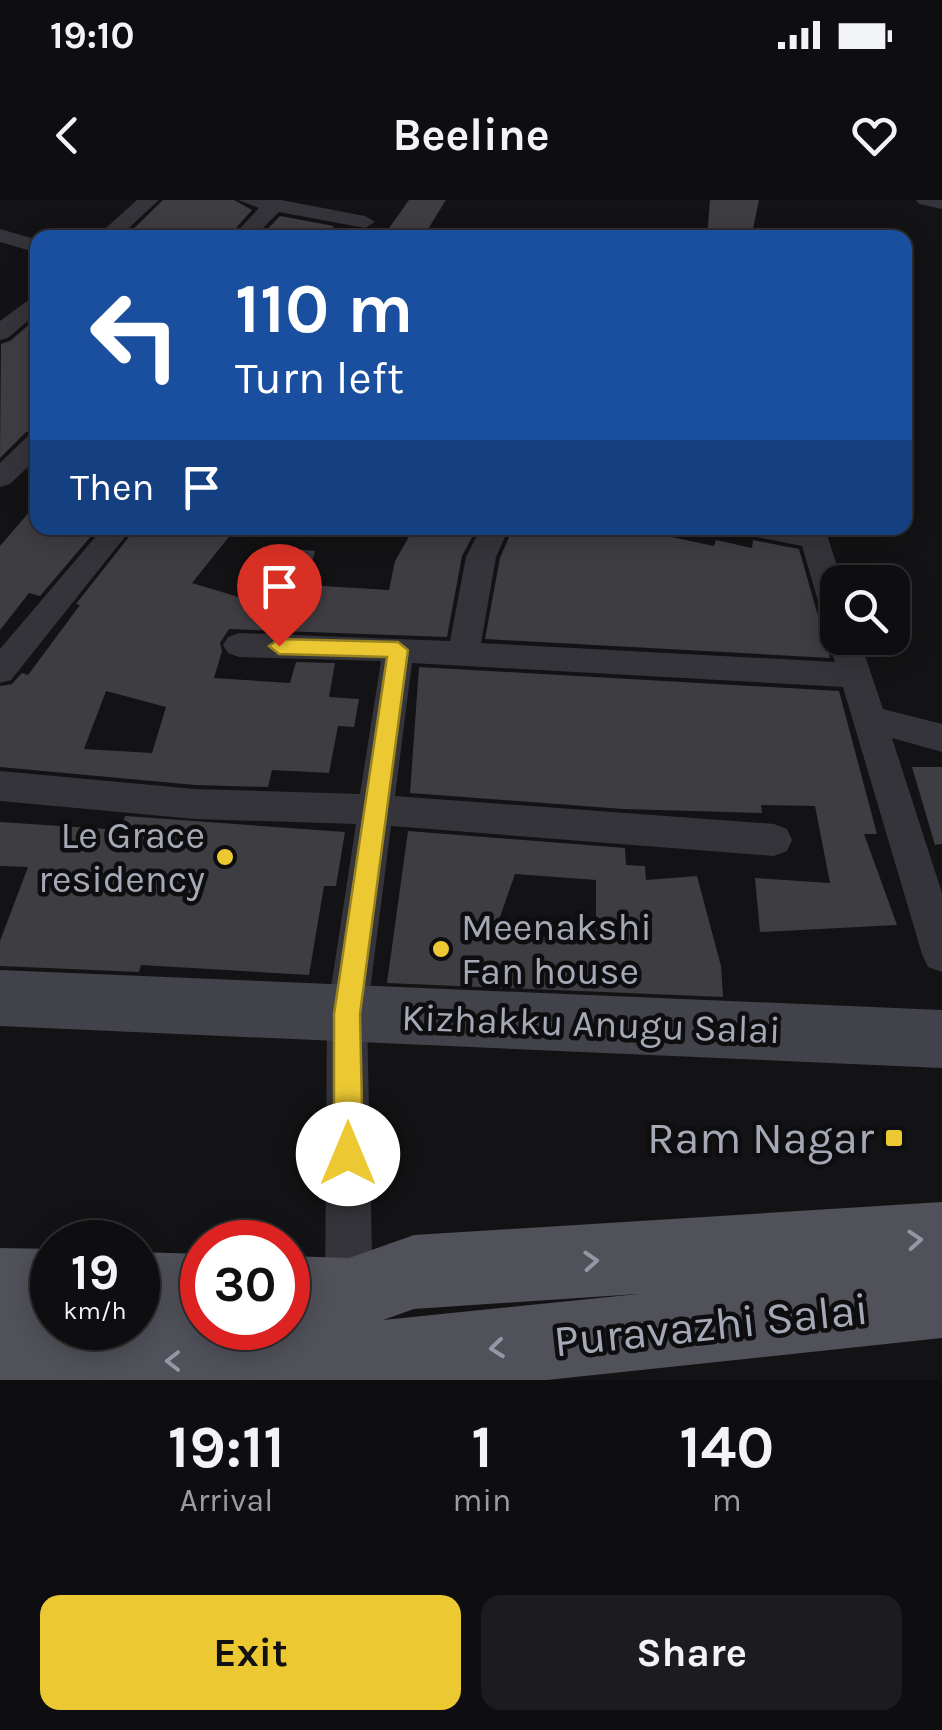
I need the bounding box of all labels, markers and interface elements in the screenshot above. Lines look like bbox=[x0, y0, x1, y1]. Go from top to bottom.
text: 19:10 bbox=[50, 13, 135, 58]
icon: back bbox=[40, 108, 95, 163]
icon: heart bbox=[847, 108, 902, 163]
text: Beeline bbox=[392, 109, 550, 161]
text: 110 m bbox=[235, 268, 413, 350]
icon: left bbox=[70, 270, 200, 400]
text: Turn left bbox=[235, 352, 404, 404]
icon: arrive bbox=[174, 460, 229, 515]
text: Then bbox=[70, 465, 154, 510]
pin bbox=[237, 544, 322, 647]
icon: arrive bbox=[252, 559, 307, 614]
map controls bbox=[820, 565, 910, 655]
button: search bbox=[820, 565, 910, 655]
place label: Le Grace residency bbox=[38, 813, 205, 902]
marker: Le Grace residency bbox=[214, 846, 236, 868]
place label: Meenakshi Fan house bbox=[461, 905, 652, 994]
marker: Meenakshi Fan house bbox=[430, 938, 452, 960]
street label: Kizhakku Anugu Salai bbox=[401, 995, 781, 1053]
position arrow bbox=[296, 1102, 400, 1206]
place label: Ram Nagar bbox=[647, 1112, 875, 1165]
marker: Ram Nagar bbox=[883, 1127, 905, 1149]
speed limit sign: 30 bbox=[180, 1220, 310, 1350]
one-way arrow bbox=[908, 1230, 924, 1251]
text: 19 bbox=[71, 1243, 119, 1302]
one-way arrow bbox=[583, 1251, 599, 1272]
street label: Puravazhi Salai bbox=[551, 1283, 871, 1367]
text: km/h bbox=[63, 1296, 127, 1325]
one-way arrow bbox=[489, 1336, 505, 1358]
one-way arrow bbox=[164, 1351, 180, 1372]
text: 19:11 bbox=[168, 1412, 285, 1482]
text: 1 bbox=[471, 1412, 493, 1482]
text: 140 bbox=[679, 1412, 774, 1482]
text: Arrival bbox=[179, 1482, 273, 1519]
text: min bbox=[453, 1482, 511, 1519]
text: m bbox=[712, 1482, 742, 1519]
button: Exit bbox=[40, 1595, 461, 1710]
button: Share bbox=[481, 1595, 902, 1710]

